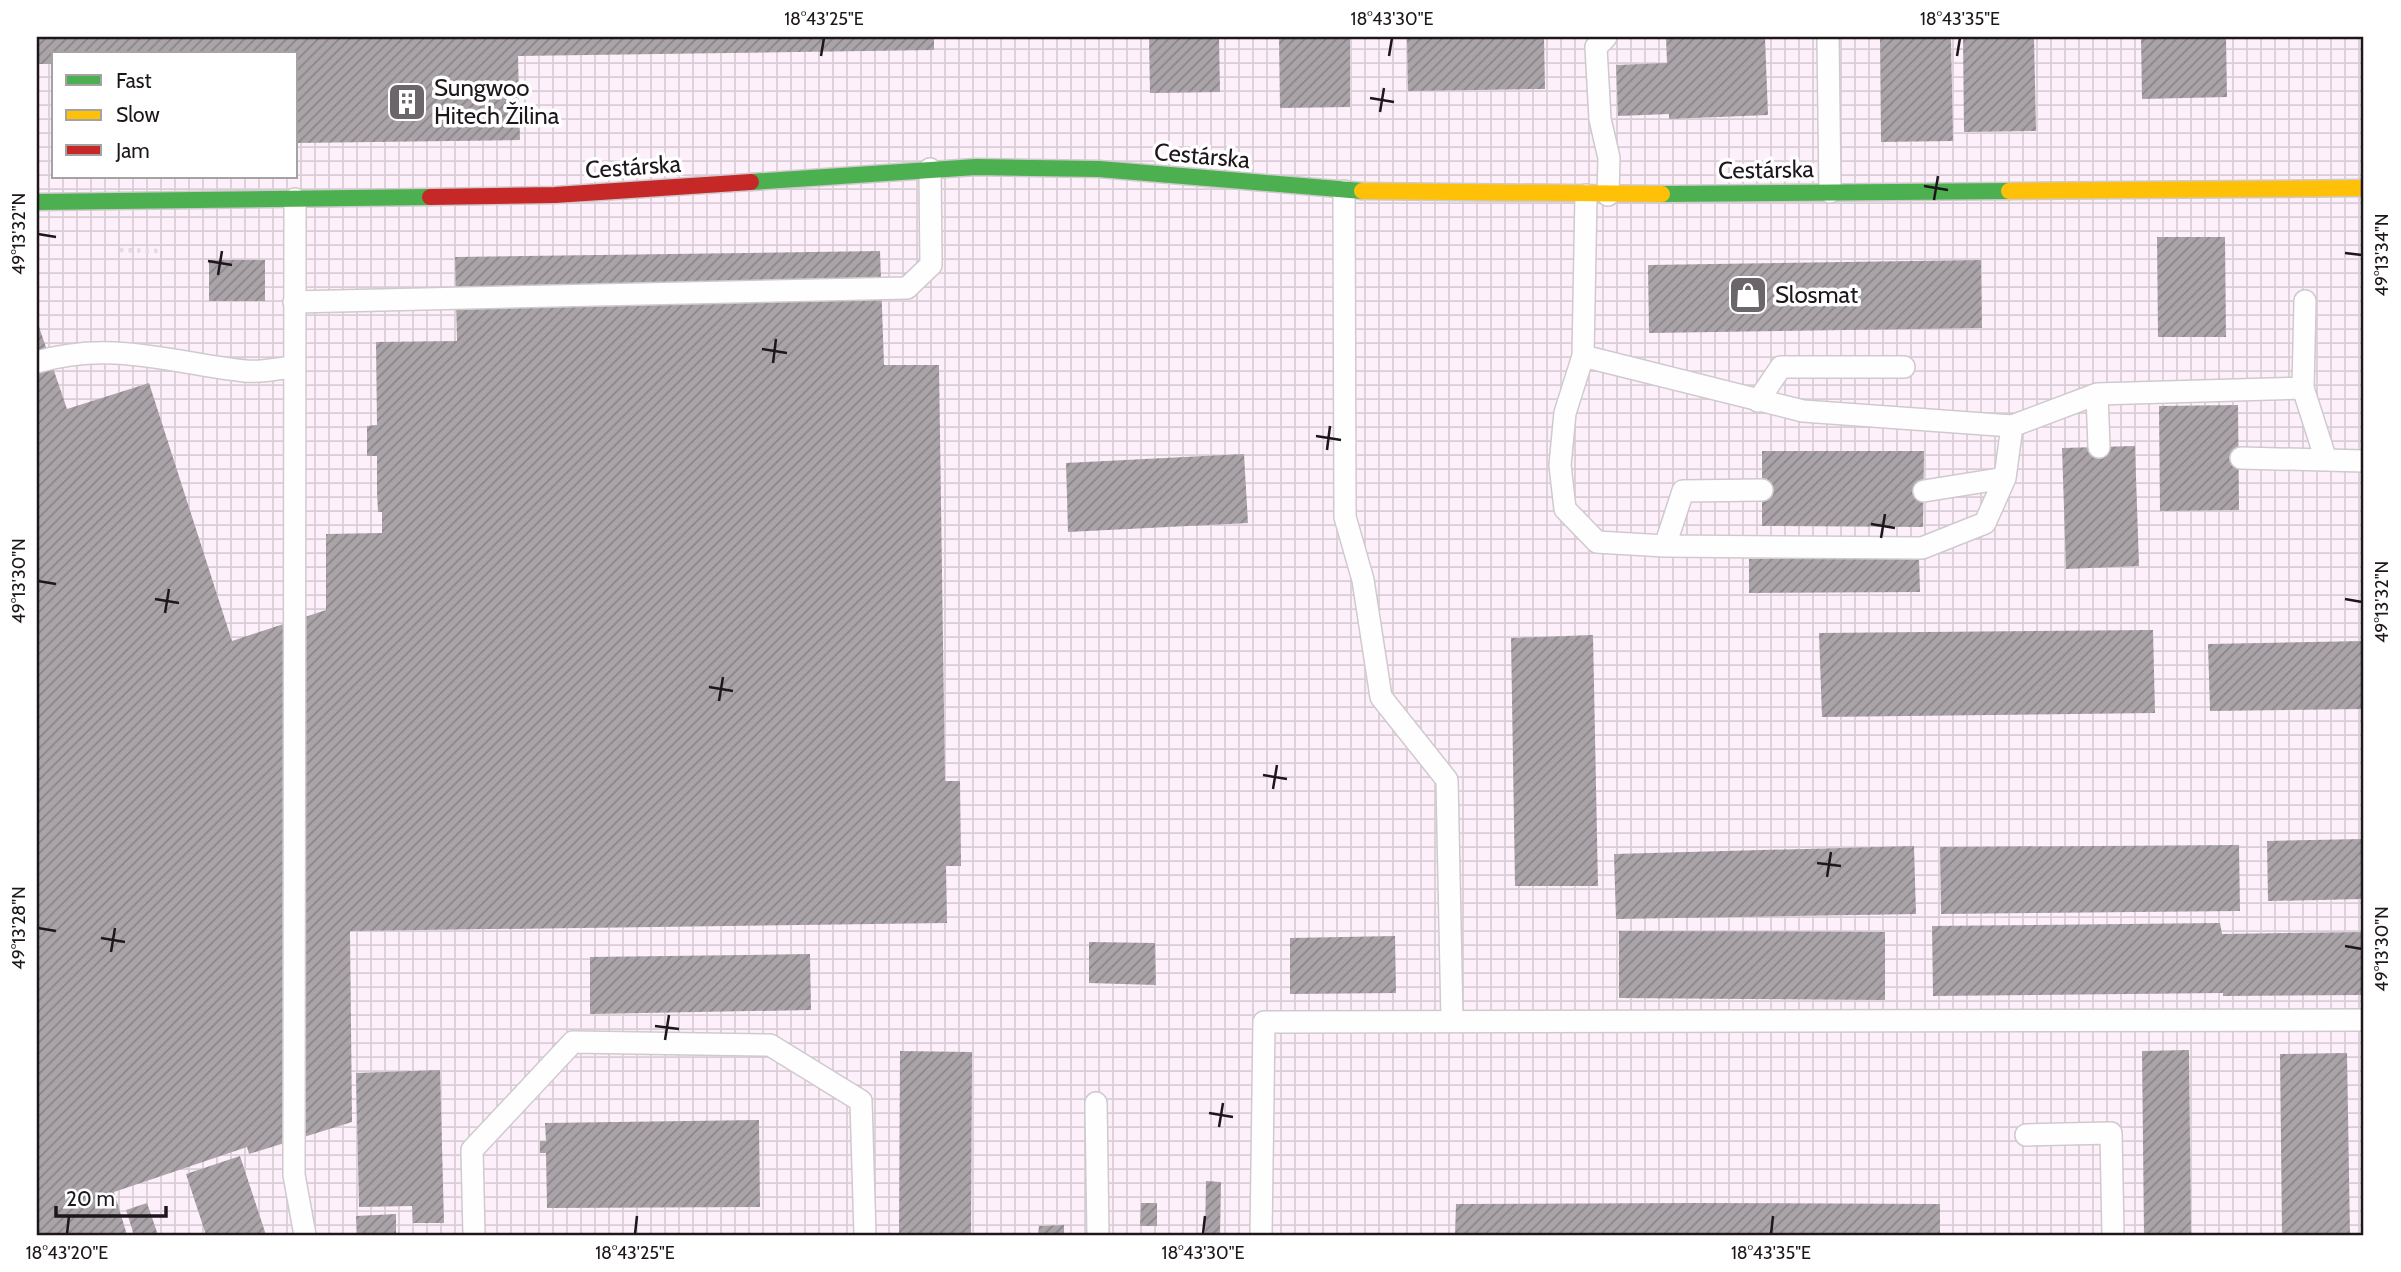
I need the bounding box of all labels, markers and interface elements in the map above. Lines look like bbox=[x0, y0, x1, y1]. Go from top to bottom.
text: 18°43'25"E bbox=[784, 8, 864, 30]
text: 18°43'30"E bbox=[1351, 8, 1433, 30]
text: 18°43'35"E bbox=[1920, 8, 2000, 30]
legend bbox=[52, 52, 298, 178]
text: Fast bbox=[116, 68, 152, 93]
place label: Sungwoo Hitech Žilina bbox=[434, 73, 560, 130]
building icon: Sungwoo Hitech Žilina bbox=[386, 81, 428, 123]
text: Slow bbox=[116, 102, 160, 127]
street label: Cestárska bbox=[1153, 137, 1252, 174]
text: Jam bbox=[115, 138, 150, 163]
street label: Cestárska bbox=[584, 149, 682, 184]
street label: Cestárska bbox=[1718, 154, 1815, 185]
text: 49°13'32"N bbox=[8, 193, 30, 275]
text: 49°13'34"N bbox=[2371, 214, 2393, 296]
shop icon: Slosmat bbox=[1727, 274, 1769, 316]
place label: Slosmat bbox=[1775, 280, 1858, 309]
text: 49°13'30"N bbox=[8, 538, 30, 624]
text: 49°13'32"N bbox=[2371, 561, 2393, 643]
text: 49°13'28"N bbox=[8, 886, 30, 970]
text: 49°13'30"N bbox=[2371, 906, 2393, 992]
scale bar bbox=[56, 1174, 166, 1218]
text: 20 m bbox=[66, 1186, 115, 1211]
text: 18°43'20"E bbox=[26, 1242, 108, 1264]
text: 18°43'25"E bbox=[595, 1242, 675, 1264]
text: 18°43'30"E bbox=[1162, 1242, 1244, 1264]
text: 18°43'35"E bbox=[1731, 1242, 1811, 1264]

